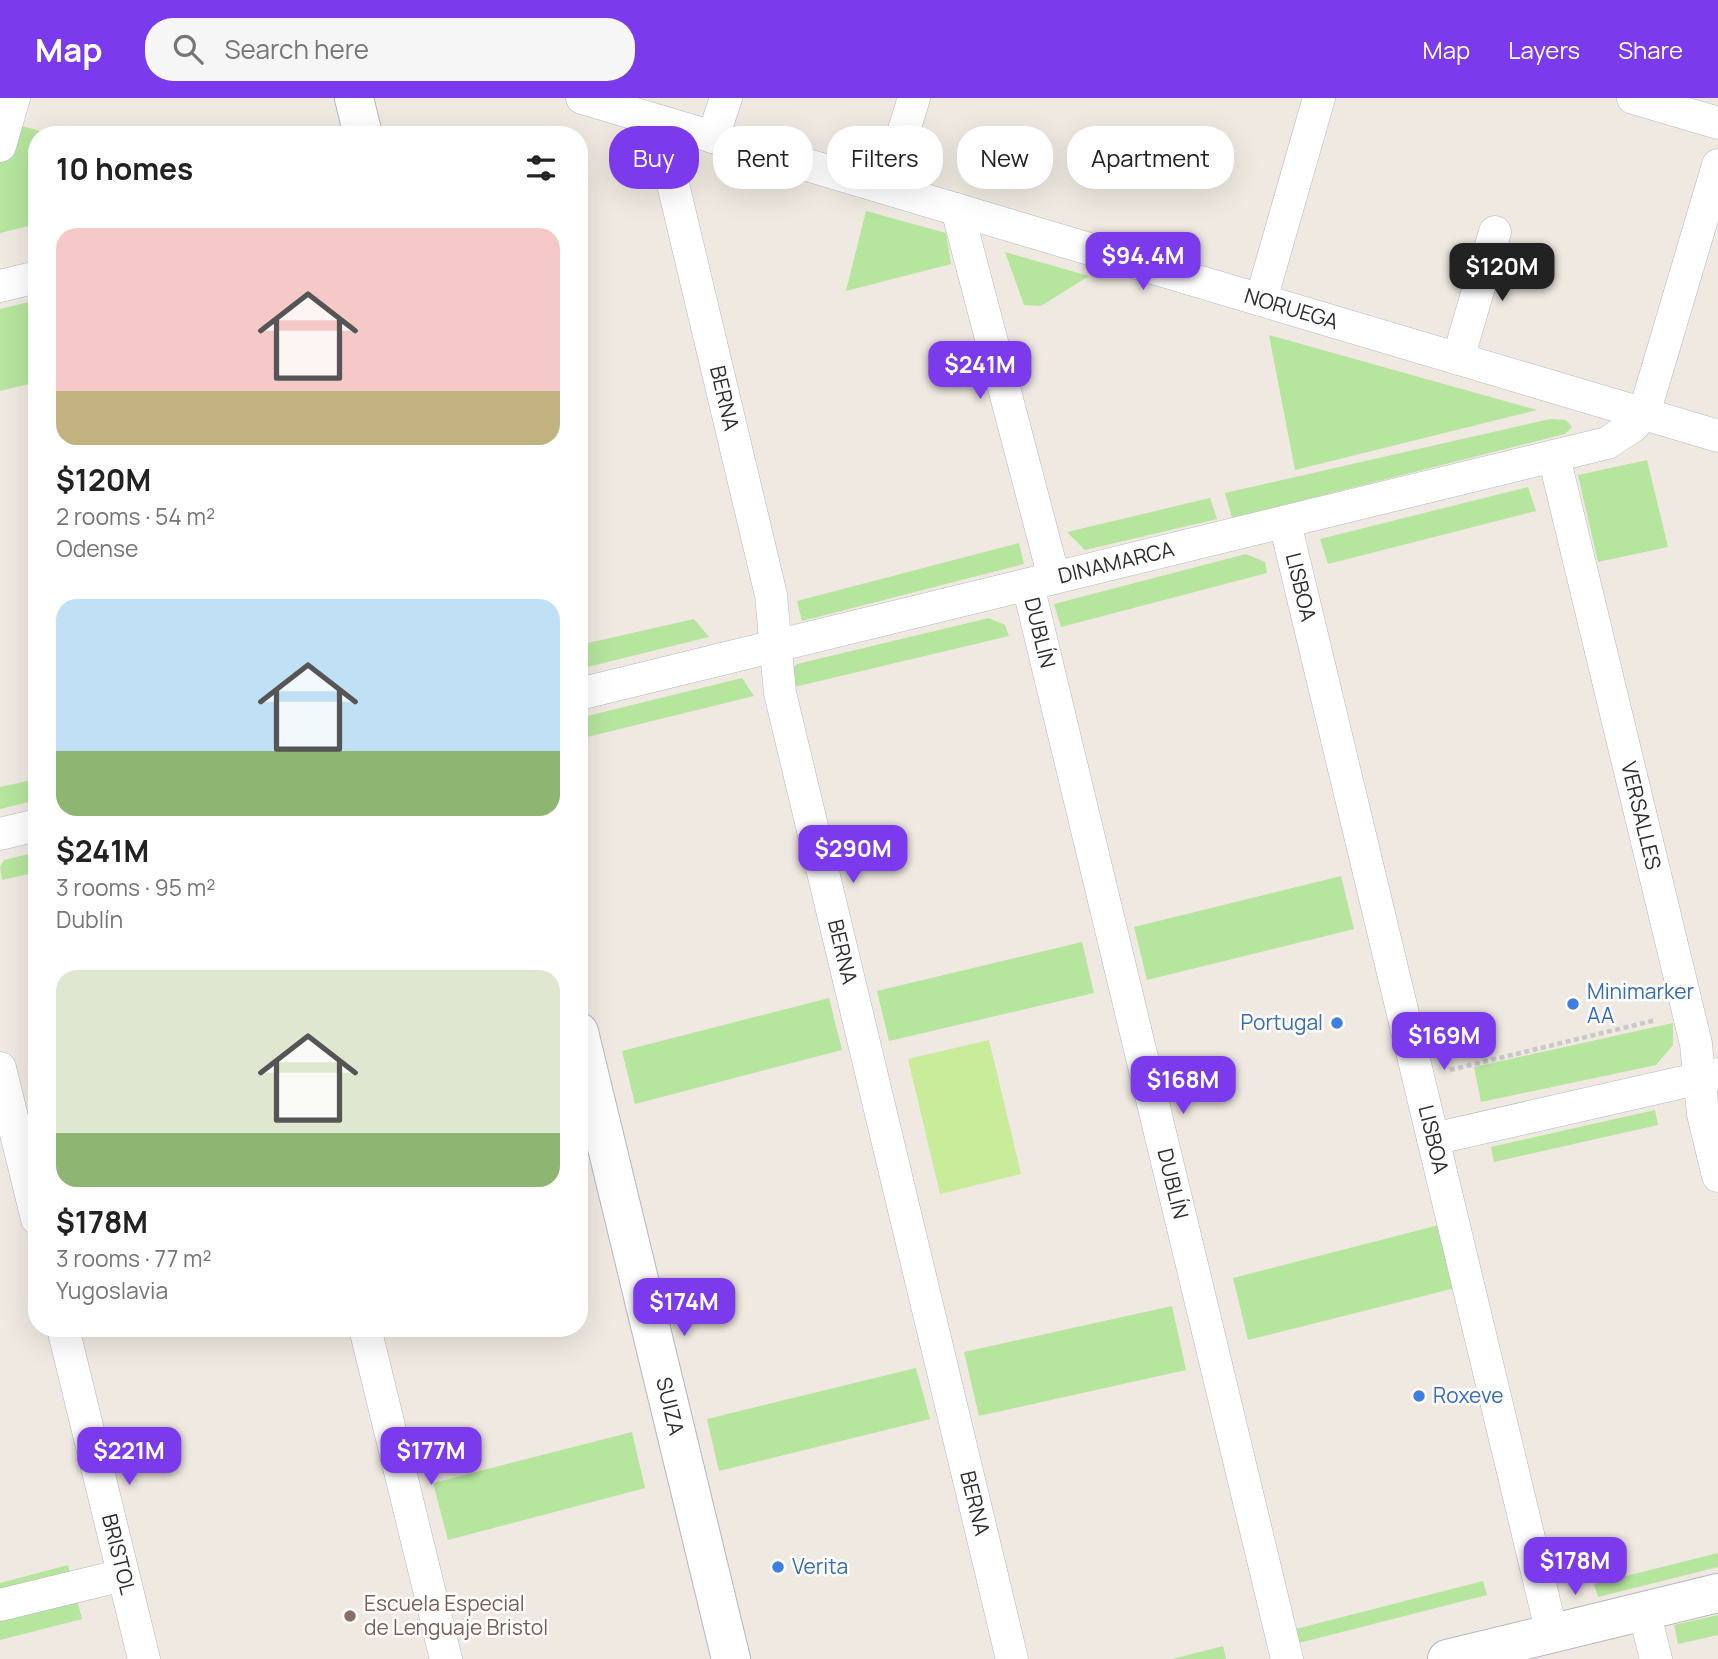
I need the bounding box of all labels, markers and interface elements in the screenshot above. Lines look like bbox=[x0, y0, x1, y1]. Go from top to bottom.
search box bbox=[145, 18, 635, 81]
text: Map bbox=[35, 27, 103, 72]
icon: search bbox=[169, 30, 207, 68]
text: Search here bbox=[225, 31, 369, 67]
text: Map bbox=[1423, 33, 1470, 66]
text: Layers bbox=[1508, 33, 1580, 66]
text: Share bbox=[1618, 33, 1683, 66]
chip: Buy bbox=[609, 126, 699, 189]
chip: Rent bbox=[713, 126, 813, 189]
chip: Filters bbox=[827, 126, 943, 189]
chip: New bbox=[957, 126, 1053, 189]
chip: Apartment bbox=[1067, 126, 1234, 189]
text: 10 homes bbox=[56, 148, 193, 189]
icon: filters bbox=[522, 149, 560, 187]
pin: $94.4M bbox=[1086, 232, 1200, 292]
text: $94.4M bbox=[1102, 239, 1184, 271]
pin: $120M bbox=[1453, 244, 1551, 303]
text: $120M bbox=[1465, 250, 1539, 282]
icon: home bbox=[245, 273, 371, 399]
street label: NORUEGA bbox=[1241, 281, 1342, 335]
pin: $241M bbox=[931, 342, 1029, 401]
text: $241M bbox=[944, 348, 1016, 380]
street label: BERNA bbox=[704, 363, 746, 433]
text: $120M bbox=[56, 459, 151, 500]
text: 2 rooms · 54 m² bbox=[56, 500, 215, 532]
text: Odense bbox=[56, 532, 139, 564]
street label: DINAMARCA bbox=[1055, 534, 1177, 590]
street label: LISBOA bbox=[1280, 550, 1323, 624]
street label: DUBLÍN bbox=[1018, 594, 1062, 671]
icon: home bbox=[245, 644, 371, 770]
street label: VERSALLES bbox=[1615, 759, 1668, 872]
pin: $290M bbox=[804, 826, 902, 885]
text: $241M bbox=[56, 830, 149, 871]
text: $290M bbox=[814, 832, 892, 864]
text: 3 rooms · 95 m² bbox=[56, 871, 215, 903]
text: Dublín bbox=[56, 903, 123, 935]
street label: BERNA bbox=[822, 916, 864, 987]
place label: Minimarker AA bbox=[1587, 977, 1694, 1029]
marker: Minimarker AA bbox=[1565, 996, 1581, 1012]
place label: Portugal bbox=[1241, 1008, 1323, 1036]
pin: $169M bbox=[1395, 1012, 1493, 1072]
icon: home bbox=[245, 1015, 371, 1141]
marker: Portugal bbox=[1329, 1015, 1345, 1031]
text: $169M bbox=[1408, 1019, 1480, 1051]
pin: $168M bbox=[1134, 1056, 1232, 1116]
text: $168M bbox=[1147, 1063, 1219, 1095]
street label: LISBOA bbox=[1412, 1102, 1456, 1176]
street label: DUBLÍN bbox=[1151, 1145, 1195, 1222]
text: $178M bbox=[56, 1201, 148, 1242]
text: 3 rooms · 77 m² bbox=[56, 1242, 212, 1274]
text: Yugoslavia bbox=[56, 1274, 168, 1306]
pin: $174M bbox=[635, 1278, 733, 1338]
text: $174M bbox=[649, 1285, 719, 1317]
street label: SUIZA bbox=[650, 1374, 691, 1438]
place label: Roxeve bbox=[1433, 1381, 1503, 1409]
marker: Roxeve bbox=[1411, 1388, 1427, 1404]
pin: $221M bbox=[80, 1428, 178, 1487]
pin: $177M bbox=[382, 1428, 480, 1487]
text: $221M bbox=[93, 1434, 165, 1466]
text: $177M bbox=[397, 1434, 465, 1466]
street label: BERNA bbox=[954, 1468, 997, 1538]
street label: BRISTOL bbox=[96, 1511, 143, 1598]
pin: $178M bbox=[1526, 1538, 1624, 1597]
text: $178M bbox=[1540, 1544, 1610, 1576]
place label: Verita bbox=[792, 1552, 848, 1580]
marker: Verita bbox=[770, 1559, 786, 1575]
place label: Escuela Especial de Lenguaje Bristol bbox=[364, 1589, 548, 1641]
marker: Escuela Especial de Lenguaje Bristol bbox=[342, 1608, 358, 1624]

